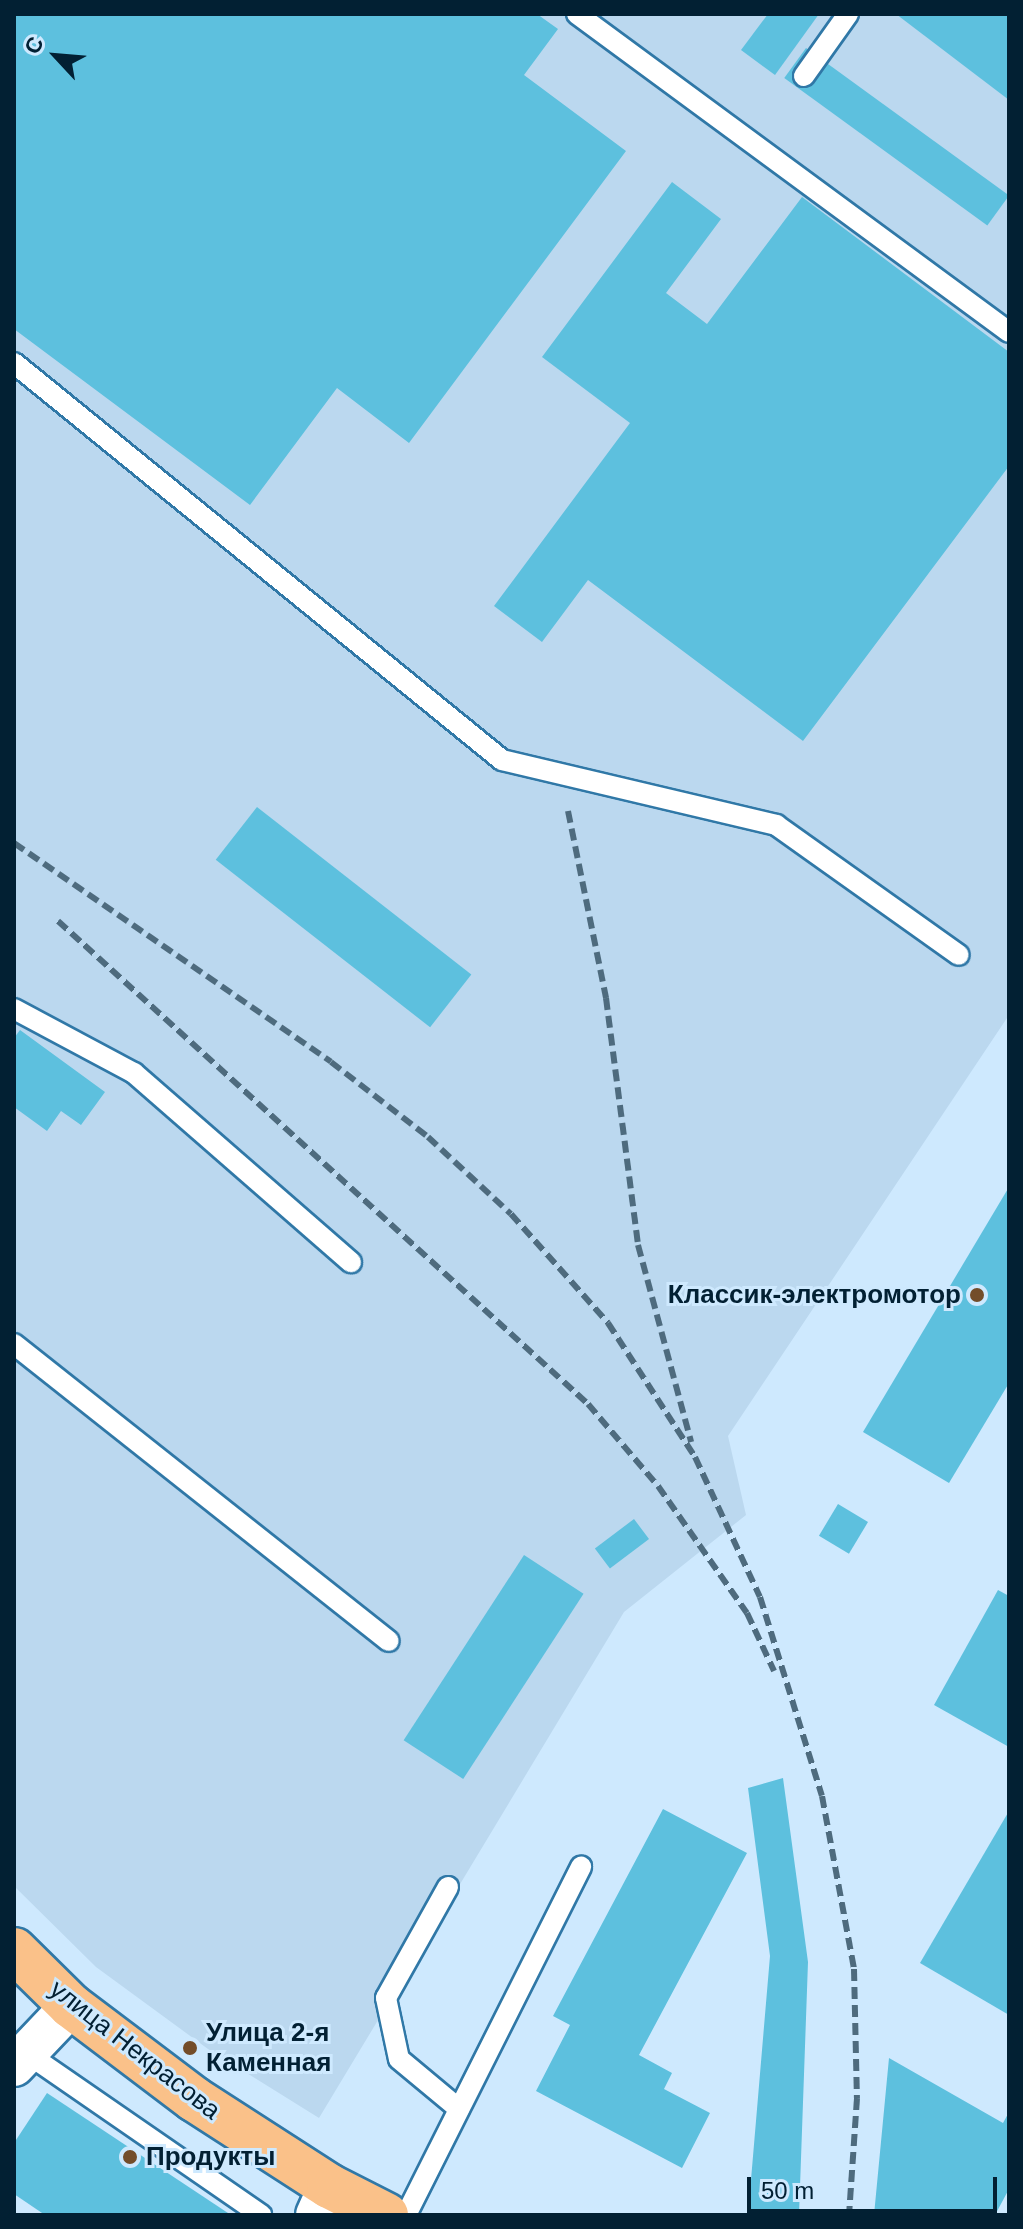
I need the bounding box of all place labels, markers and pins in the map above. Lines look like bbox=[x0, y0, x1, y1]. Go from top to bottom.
place label: Классик-электромотор bbox=[668, 1279, 961, 1311]
marker: Классик-электромотор bbox=[968, 1286, 986, 1304]
place label: Улица 2-я Каменная bbox=[206, 2017, 331, 2078]
marker: Улица 2-я Каменная bbox=[181, 2039, 199, 2057]
place label: Продукты bbox=[146, 2141, 275, 2173]
marker: Продукты bbox=[121, 2148, 139, 2166]

